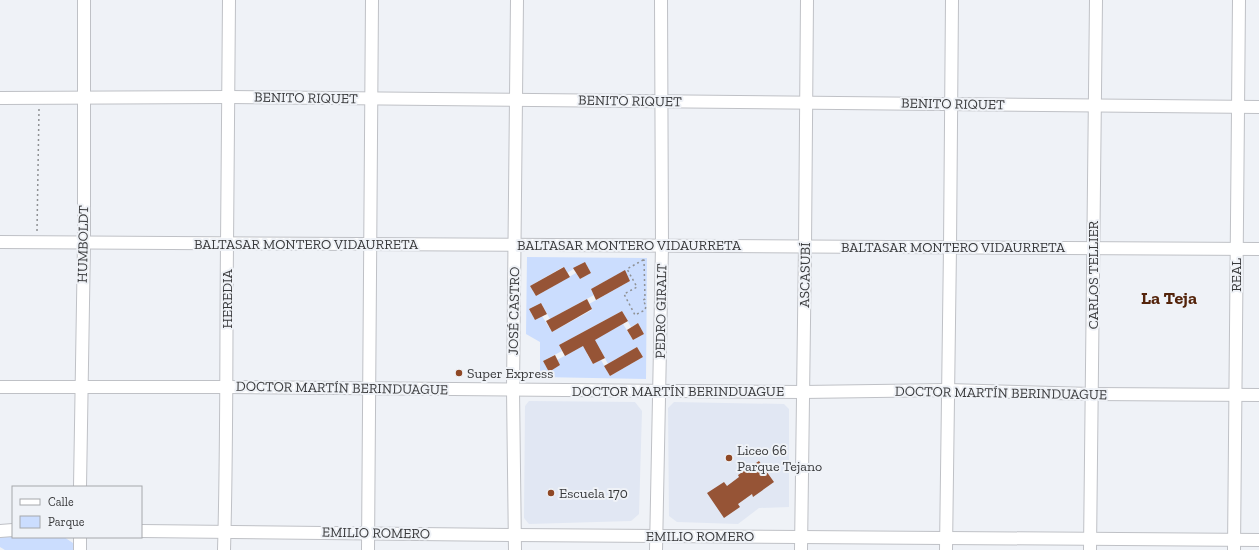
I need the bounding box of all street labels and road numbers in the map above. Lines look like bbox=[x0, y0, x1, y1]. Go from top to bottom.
street label: BENITO RIQUET bbox=[254, 89, 358, 107]
street label: BENITO RIQUET bbox=[578, 92, 682, 110]
street label: BENITO RIQUET bbox=[901, 95, 1005, 113]
street label: HUMBOLDT bbox=[74, 205, 92, 283]
street label: CARLOS TELLIER bbox=[1085, 220, 1102, 329]
street label: BALTASAR MONTERO VIDAURRETA bbox=[194, 236, 419, 253]
street label: BALTASAR MONTERO VIDAURRETA bbox=[517, 237, 742, 254]
street label: BALTASAR MONTERO VIDAURRETA bbox=[841, 239, 1066, 256]
street label: ASCASUBÍ bbox=[796, 242, 814, 308]
street label: REAL bbox=[1228, 258, 1245, 292]
street label: PEDRO GIRALT bbox=[652, 263, 670, 359]
street label: JOSÉ CASTRO bbox=[505, 267, 523, 355]
street label: HEREDIA bbox=[219, 269, 236, 328]
street label: DOCTOR MARTÍN BERINDUAGUE bbox=[236, 378, 448, 398]
street label: DOCTOR MARTÍN BERINDUAGUE bbox=[572, 383, 784, 400]
street label: DOCTOR MARTÍN BERINDUAGUE bbox=[895, 383, 1107, 403]
street label: EMILIO ROMERO bbox=[322, 524, 430, 542]
street label: EMILIO ROMERO bbox=[646, 528, 754, 545]

